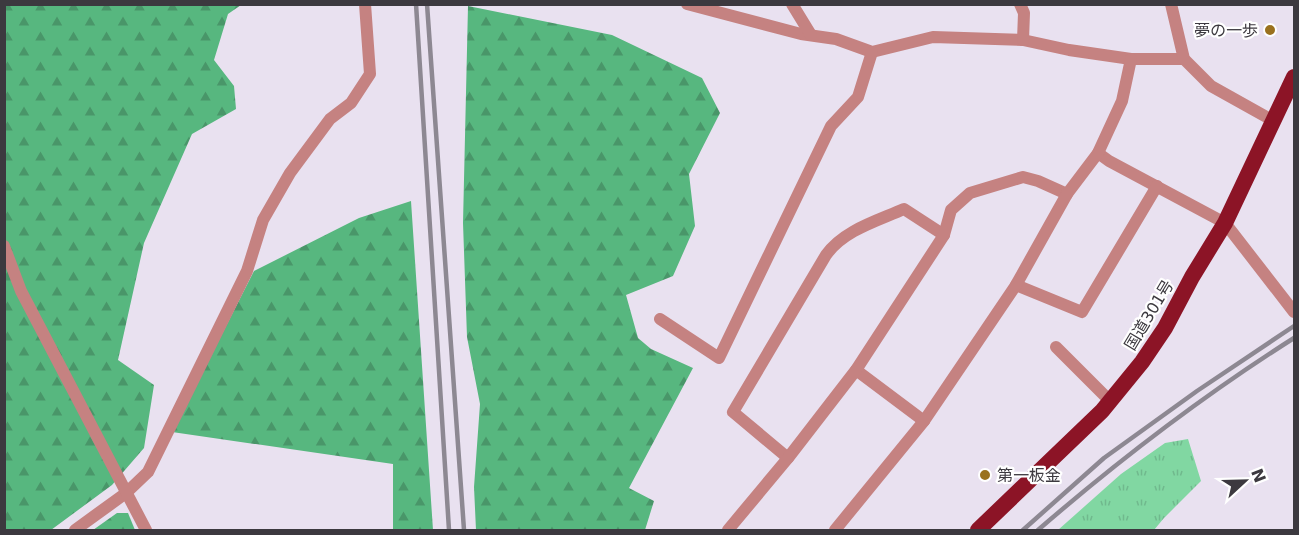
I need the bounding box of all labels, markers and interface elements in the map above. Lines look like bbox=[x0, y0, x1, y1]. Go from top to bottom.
place label: 夢の一歩 bbox=[1194, 21, 1258, 40]
marker: 夢の一歩 bbox=[1263, 23, 1277, 37]
street label: 国道301号 bbox=[1121, 276, 1177, 354]
north arrow bbox=[1215, 451, 1275, 511]
place label: 第一板金 bbox=[997, 466, 1061, 485]
text: N bbox=[1247, 466, 1270, 485]
marker: 第一板金 bbox=[978, 468, 992, 482]

